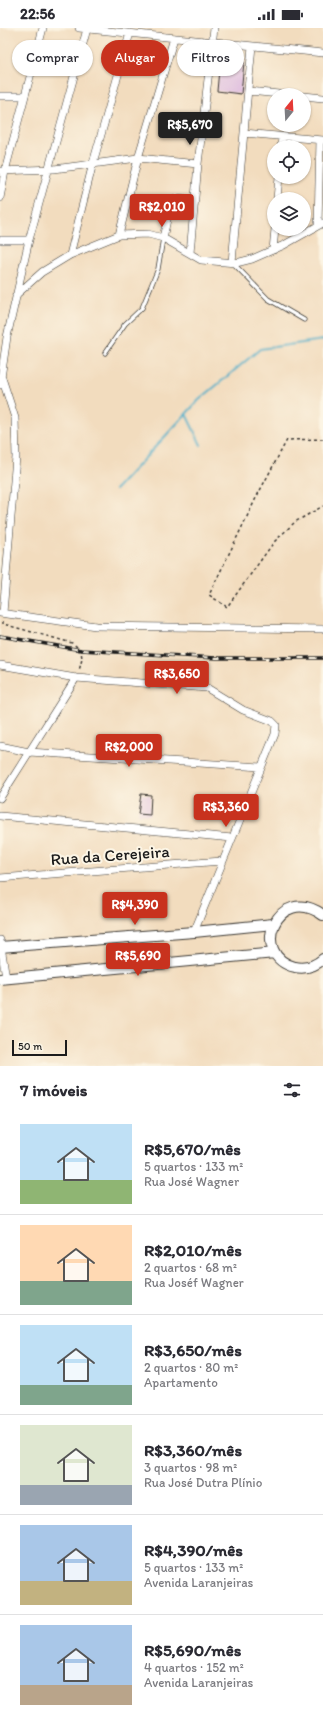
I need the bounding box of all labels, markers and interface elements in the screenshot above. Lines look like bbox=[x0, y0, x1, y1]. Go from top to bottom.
text: 22:56 bbox=[20, 5, 55, 23]
chip: Comprar bbox=[12, 40, 93, 76]
chip: Alugar bbox=[101, 40, 169, 76]
chip: Filtros bbox=[177, 40, 244, 76]
north arrow bbox=[267, 88, 311, 132]
map controls bbox=[267, 88, 311, 236]
pin: R$5,670 bbox=[153, 112, 227, 146]
text: R$5,670 bbox=[167, 117, 213, 132]
button: locate bbox=[267, 140, 311, 184]
button: layers bbox=[267, 192, 311, 236]
pin: R$2,010 bbox=[125, 194, 199, 228]
text: R$2,010 bbox=[139, 199, 185, 214]
pin: R$3,650 bbox=[140, 661, 214, 695]
text: R$3,650 bbox=[154, 666, 200, 681]
pin: R$2,000 bbox=[92, 734, 166, 768]
text: R$2,000 bbox=[105, 739, 153, 754]
pin: R$3,360 bbox=[189, 794, 263, 828]
text: R$3,360 bbox=[203, 799, 249, 814]
street label: Rua da Cerejeira bbox=[50, 841, 170, 869]
pin: R$4,390 bbox=[98, 892, 172, 926]
text: R$4,390 bbox=[111, 897, 159, 912]
pin: R$5,690 bbox=[101, 943, 175, 977]
text: R$5,690 bbox=[115, 948, 161, 963]
scale bar bbox=[12, 1038, 67, 1057]
text: 50 m bbox=[18, 1040, 42, 1053]
icon: filters bbox=[281, 1079, 303, 1101]
text: 7 imóveis bbox=[20, 1080, 88, 1100]
text: R$5,670/mês bbox=[144, 1139, 241, 1159]
icon: home bbox=[52, 1140, 100, 1188]
text: 5 quartos · 133 m² bbox=[144, 1159, 243, 1174]
text: Rua José Wagner bbox=[144, 1174, 239, 1189]
text: R$2,010/mês bbox=[144, 1240, 242, 1260]
icon: home bbox=[52, 1241, 100, 1289]
text: 2 quartos · 68 m² bbox=[144, 1260, 237, 1275]
text: Rua Joséf Wagner bbox=[144, 1275, 244, 1290]
text: R$3,650/mês bbox=[144, 1340, 242, 1360]
icon: home bbox=[52, 1341, 100, 1389]
text: 2 quartos · 80 m² bbox=[144, 1360, 238, 1375]
text: Apartamento bbox=[144, 1375, 218, 1390]
text: R$3,360/mês bbox=[144, 1440, 242, 1460]
icon: home bbox=[52, 1441, 100, 1489]
text: 3 quartos · 98 m² bbox=[144, 1460, 237, 1475]
text: Rua José Dutra Plínio bbox=[144, 1475, 262, 1490]
text: R$4,390/mês bbox=[144, 1540, 243, 1560]
icon: home bbox=[52, 1541, 100, 1589]
text: 5 quartos · 133 m² bbox=[144, 1560, 243, 1575]
text: Avenida Laranjeiras bbox=[144, 1575, 253, 1590]
text: R$5,690/mês bbox=[144, 1640, 241, 1660]
icon: home bbox=[52, 1641, 100, 1689]
text: 4 quartos · 152 m² bbox=[144, 1660, 244, 1675]
text: Avenida Laranjeiras bbox=[144, 1675, 253, 1690]

